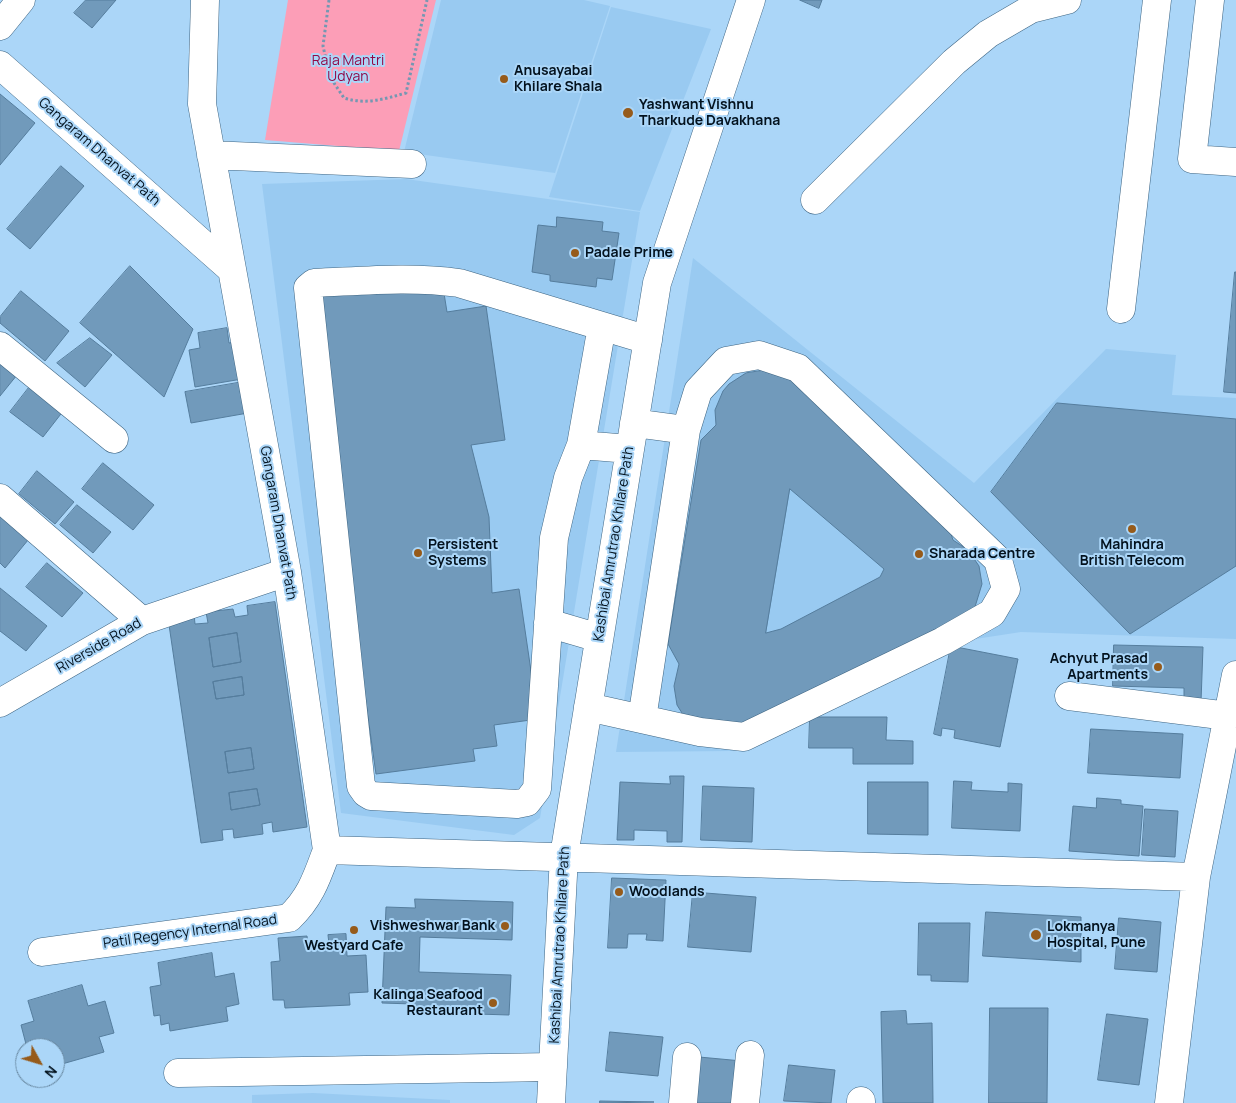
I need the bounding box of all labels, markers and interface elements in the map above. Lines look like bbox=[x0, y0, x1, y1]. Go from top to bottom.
park label: Raja Mantri Udyan bbox=[312, 53, 384, 85]
place label: Anusayabai Khilare Shala bbox=[514, 63, 602, 95]
marker: Anusayabai Khilare Shala bbox=[498, 73, 510, 85]
street label: Gangaram Dhanvat Path bbox=[35, 95, 163, 209]
place label: Yashwant Vishnu Tharkude Davakhana bbox=[639, 97, 780, 130]
marker: Yashwant Vishnu Tharkude Davakhana bbox=[621, 106, 635, 120]
place label: Padale Prime bbox=[585, 245, 673, 261]
marker: Padale Prime bbox=[569, 247, 581, 259]
street label: Gangaram Dhanvat Path bbox=[256, 445, 300, 601]
street label: Kashibai Amrutrao Khilare Path bbox=[590, 445, 638, 643]
marker: Mahindra British Telecom bbox=[1126, 523, 1138, 535]
place label: Persistent Systems bbox=[428, 537, 498, 570]
place label: Mahindra British Telecom bbox=[1080, 537, 1184, 570]
place label: Sharada Centre bbox=[929, 546, 1035, 562]
marker: Persistent Systems bbox=[412, 547, 424, 559]
marker: Sharada Centre bbox=[913, 548, 925, 560]
street label: Riverside Road bbox=[54, 615, 144, 677]
place label: Achyut Prasad Apartments bbox=[1050, 651, 1148, 684]
marker: Achyut Prasad Apartments bbox=[1152, 661, 1164, 673]
street label: Kashibai Amrutrao Khilare Path bbox=[546, 846, 574, 1044]
place label: Woodlands bbox=[629, 884, 705, 900]
marker: Woodlands bbox=[613, 886, 625, 898]
street label: Patil Regency Internal Road bbox=[102, 911, 278, 953]
place label: Vishweshwar Bank bbox=[370, 918, 495, 934]
place label: Lokmanya Hospital, Pune bbox=[1047, 919, 1146, 952]
marker: Vishweshwar Bank bbox=[499, 920, 511, 932]
marker: Westyard Cafe bbox=[348, 924, 360, 936]
marker: Lokmanya Hospital, Pune bbox=[1029, 928, 1043, 942]
place label: Westyard Cafe bbox=[304, 938, 404, 954]
place label: Kalinga Seafood Restaurant bbox=[373, 987, 483, 1020]
marker: Kalinga Seafood Restaurant bbox=[487, 997, 499, 1009]
north arrow bbox=[15, 1038, 65, 1088]
text: N bbox=[41, 1062, 62, 1082]

